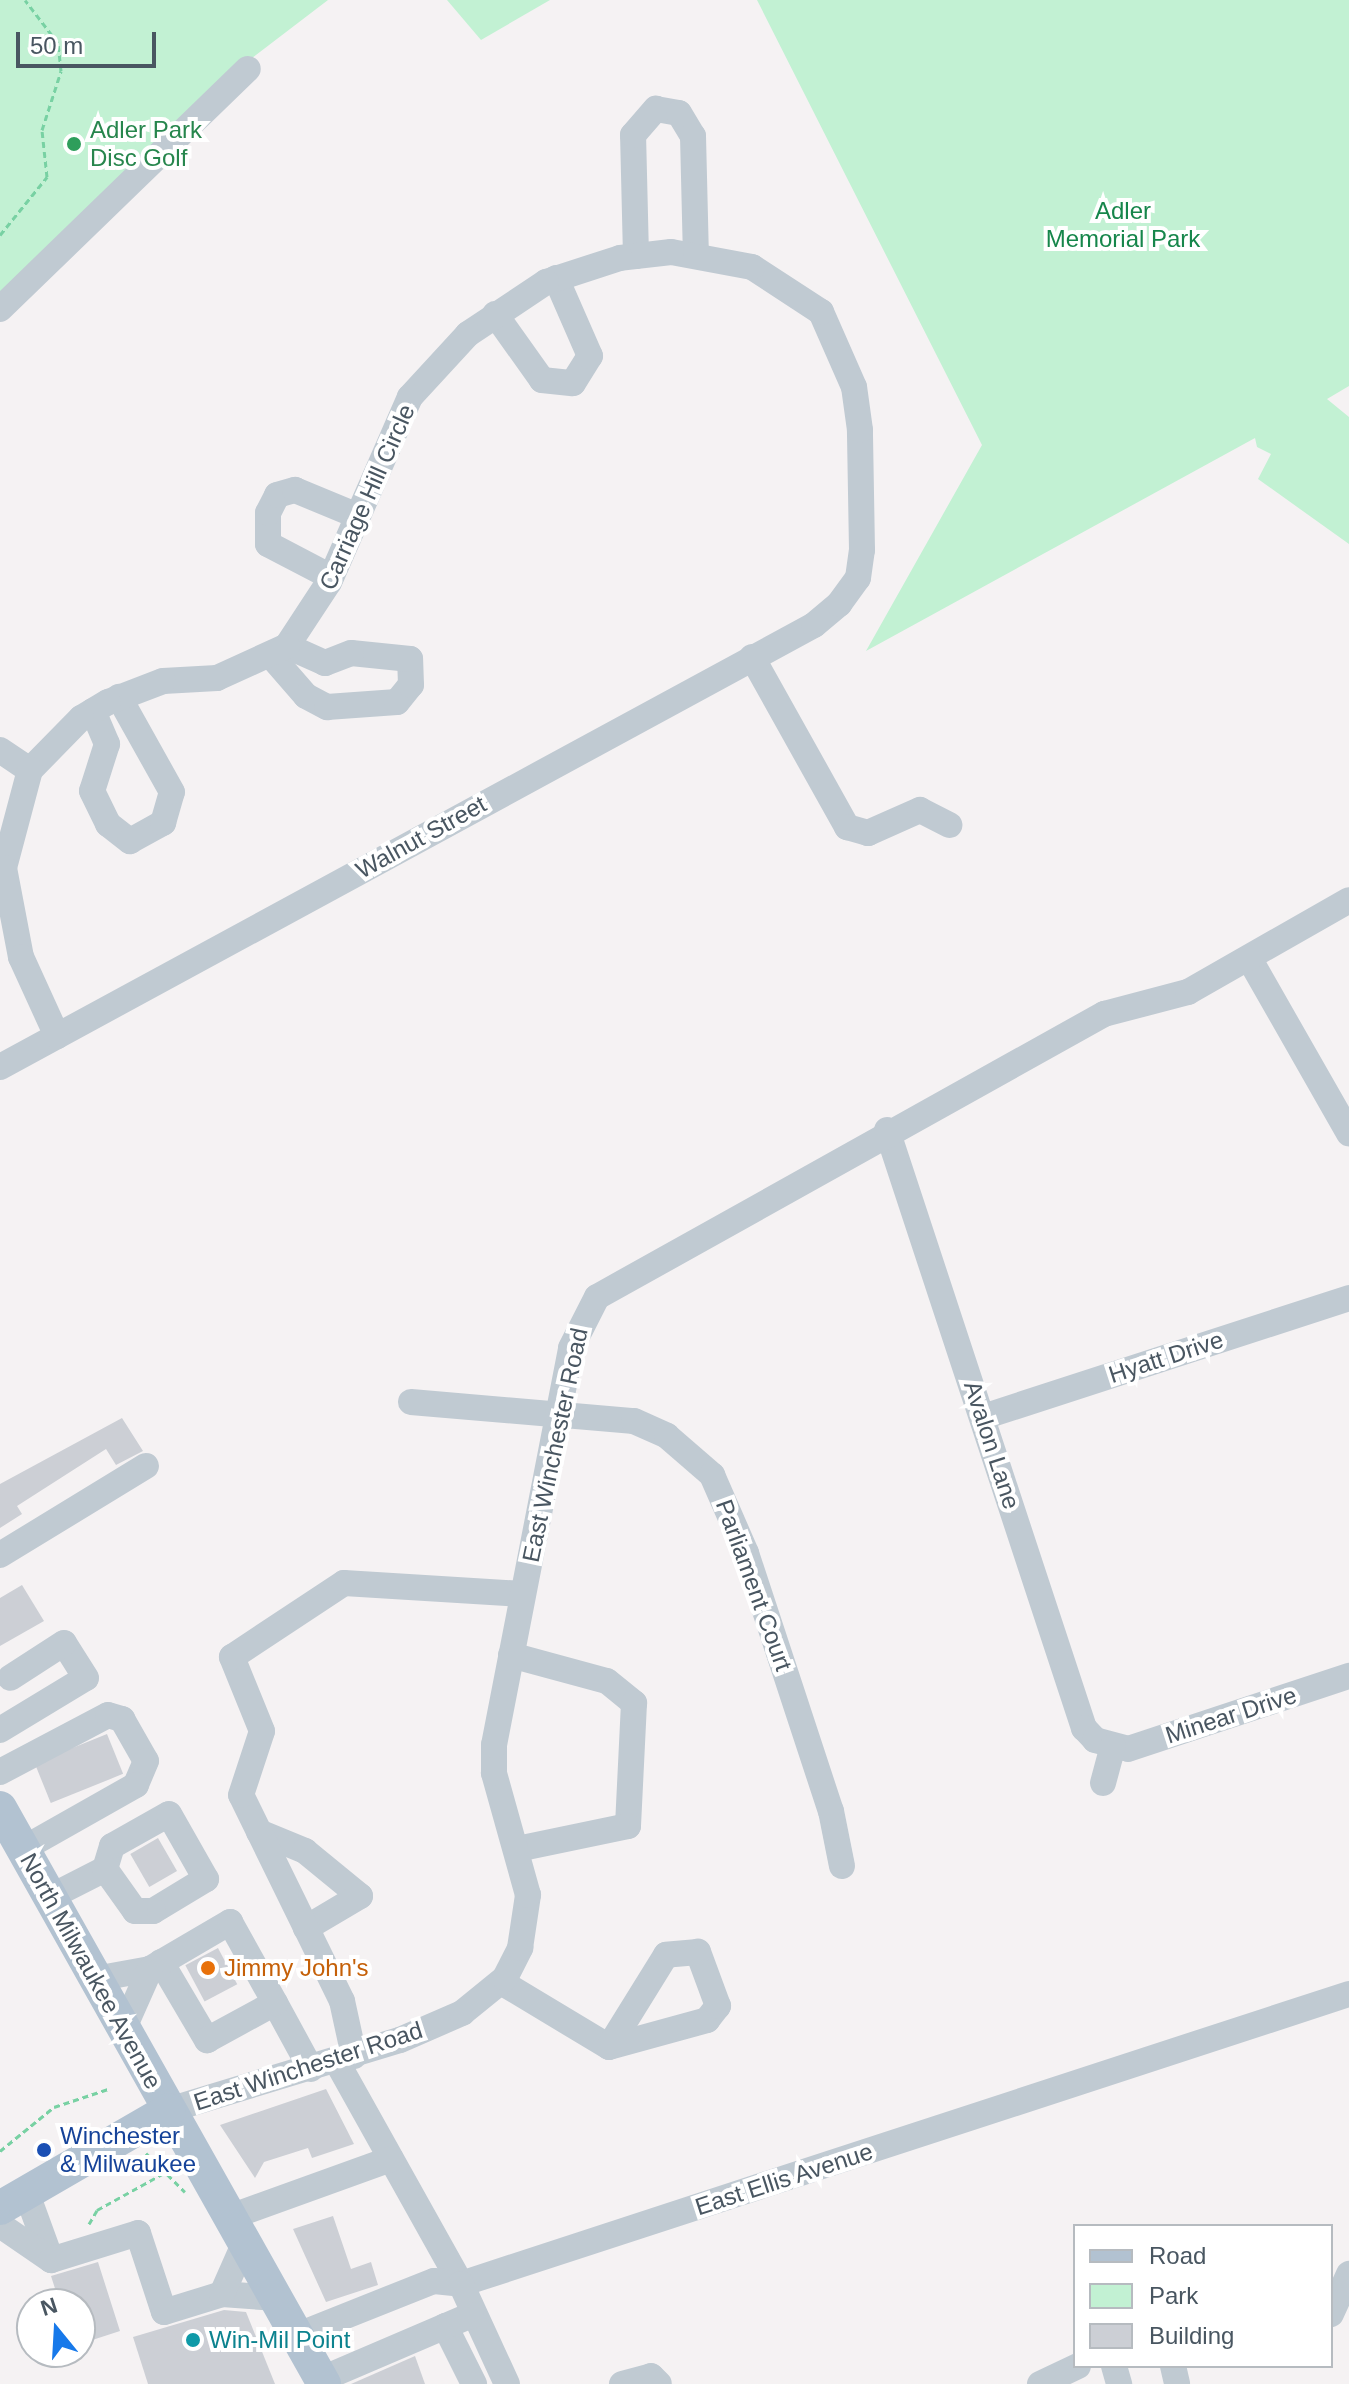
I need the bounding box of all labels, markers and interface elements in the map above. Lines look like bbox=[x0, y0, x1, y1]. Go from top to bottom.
scale bar bbox=[20, 16, 160, 66]
text: 50 m bbox=[30, 32, 83, 59]
place label: Adler Park Disc Golf bbox=[90, 116, 202, 172]
marker: Adler Park Disc Golf bbox=[65, 135, 83, 153]
park label: Adler Memorial Park bbox=[1046, 197, 1200, 253]
street label: Carriage Hill Circle bbox=[313, 400, 421, 594]
street label: Walnut Street bbox=[351, 789, 491, 885]
street label: East Winchester Road bbox=[516, 1325, 594, 1565]
street label: Hyatt Drive bbox=[1105, 1325, 1227, 1389]
street label: Avalon Lane bbox=[958, 1377, 1026, 1513]
street label: Parliament Court bbox=[710, 1495, 798, 1675]
street label: Minear Drive bbox=[1162, 1680, 1300, 1750]
street label: North Milwaukee Avenue bbox=[14, 1848, 168, 2094]
place label: Jimmy John's bbox=[224, 1954, 369, 1982]
marker: Jimmy John's bbox=[199, 1959, 217, 1977]
street label: East Winchester Road bbox=[190, 2015, 426, 2117]
place label: Winchester & Milwaukee bbox=[60, 2122, 196, 2178]
street label: East Ellis Avenue bbox=[691, 2137, 877, 2221]
marker: Winchester & Milwaukee bbox=[35, 2141, 53, 2159]
legend bbox=[1073, 2224, 1333, 2368]
text: Road bbox=[1149, 2242, 1206, 2269]
text: Park bbox=[1149, 2282, 1198, 2309]
north arrow bbox=[16, 2288, 96, 2368]
text: N bbox=[38, 2292, 60, 2321]
text: Building bbox=[1149, 2322, 1234, 2349]
place label: Win-Mil Point bbox=[209, 2326, 350, 2354]
marker: Win-Mil Point bbox=[184, 2331, 202, 2349]

